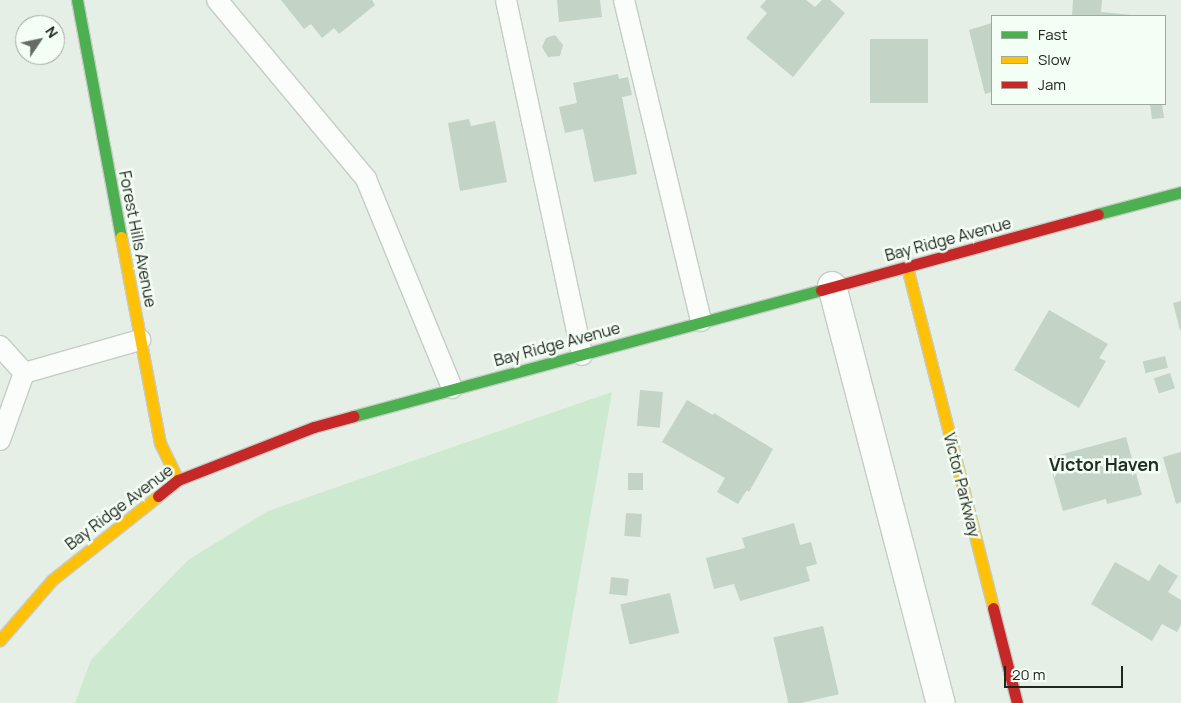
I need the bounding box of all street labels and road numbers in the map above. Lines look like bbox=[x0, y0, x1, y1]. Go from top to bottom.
street label: Forest Hills Avenue bbox=[115, 169, 161, 309]
street label: Bay Ridge Avenue bbox=[883, 213, 1013, 265]
street label: Bay Ridge Avenue bbox=[492, 318, 622, 370]
street label: Victor Parkway bbox=[940, 431, 984, 539]
street label: Bay Ridge Avenue bbox=[61, 460, 177, 554]

